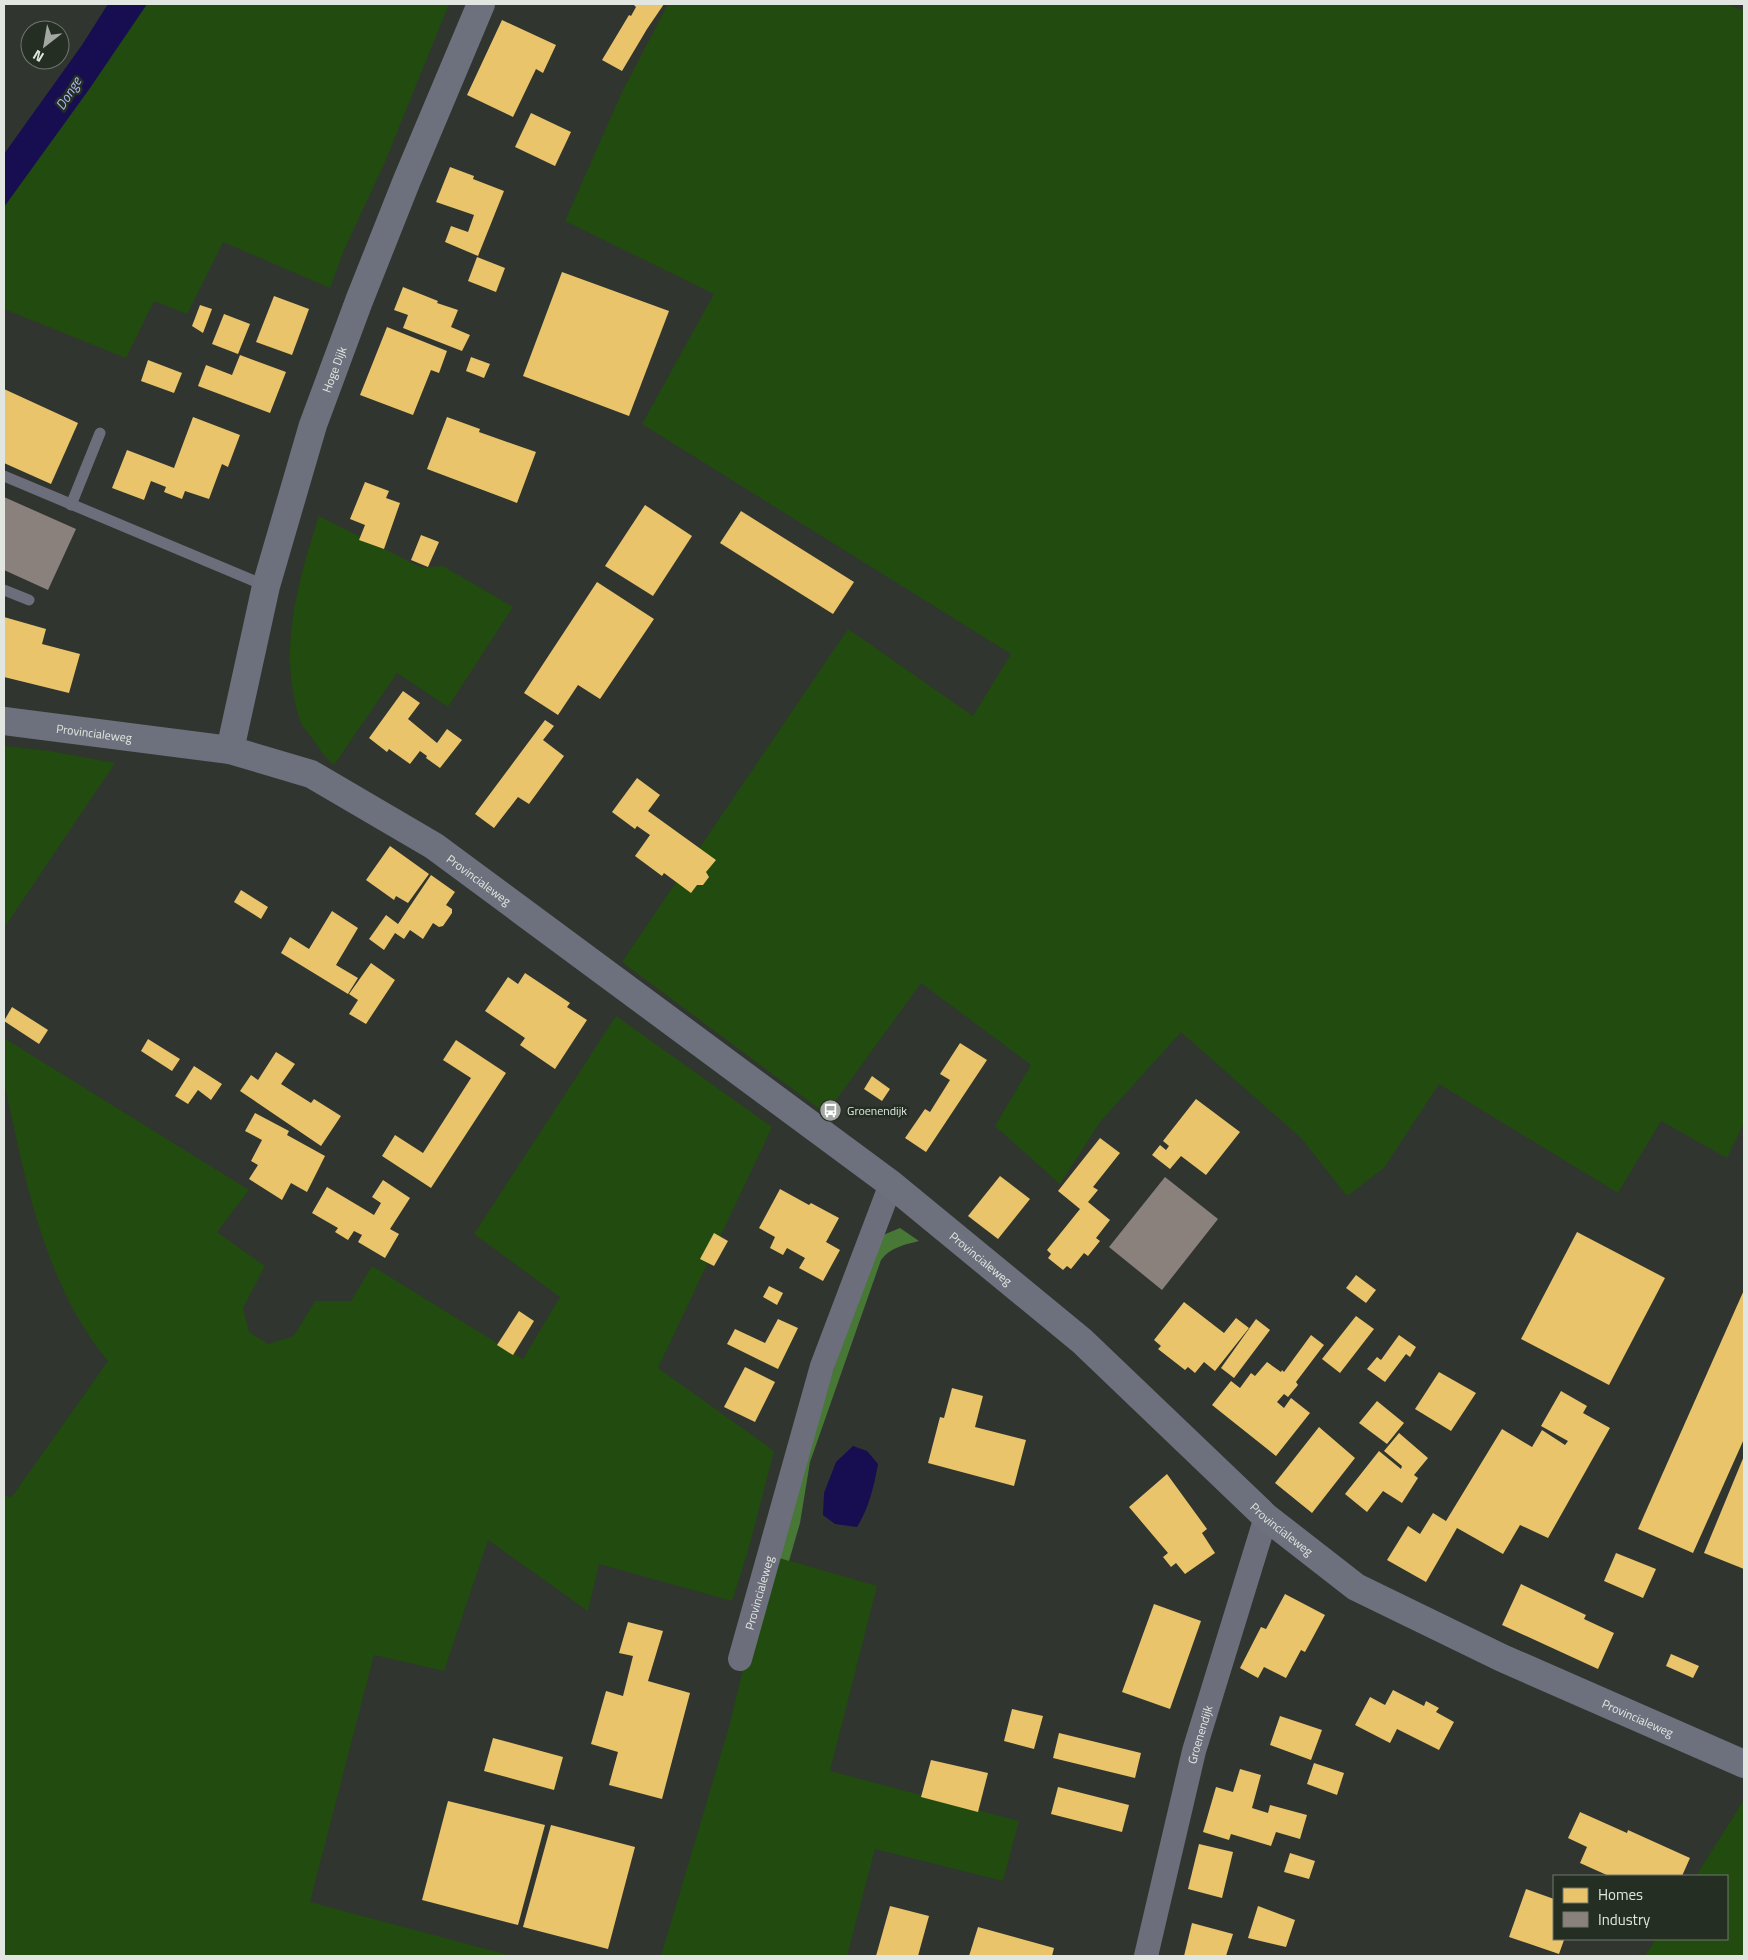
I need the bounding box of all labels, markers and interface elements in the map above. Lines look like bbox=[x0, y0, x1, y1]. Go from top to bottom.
north arrow bbox=[20, 20, 70, 70]
text: N bbox=[28, 45, 48, 68]
water label: Donge bbox=[50, 71, 87, 114]
street label: Hoge Dijk bbox=[316, 343, 351, 395]
street label: Provincialeweg bbox=[55, 718, 133, 747]
street label: Provincialeweg bbox=[443, 849, 515, 910]
bus stop icon: Groenendijk bbox=[819, 1098, 843, 1122]
place label: Groenendijk bbox=[847, 1101, 907, 1120]
street label: Provincialeweg bbox=[946, 1227, 1017, 1290]
street label: Provincialeweg bbox=[1246, 1497, 1318, 1560]
street label: Provincialeweg bbox=[739, 1553, 778, 1632]
street label: Provincialeweg bbox=[1599, 1694, 1677, 1742]
street label: Groenendijk bbox=[1182, 1703, 1217, 1765]
legend bbox=[1553, 1875, 1728, 1940]
text: Homes bbox=[1598, 1883, 1643, 1906]
text: Industry bbox=[1598, 1908, 1650, 1931]

